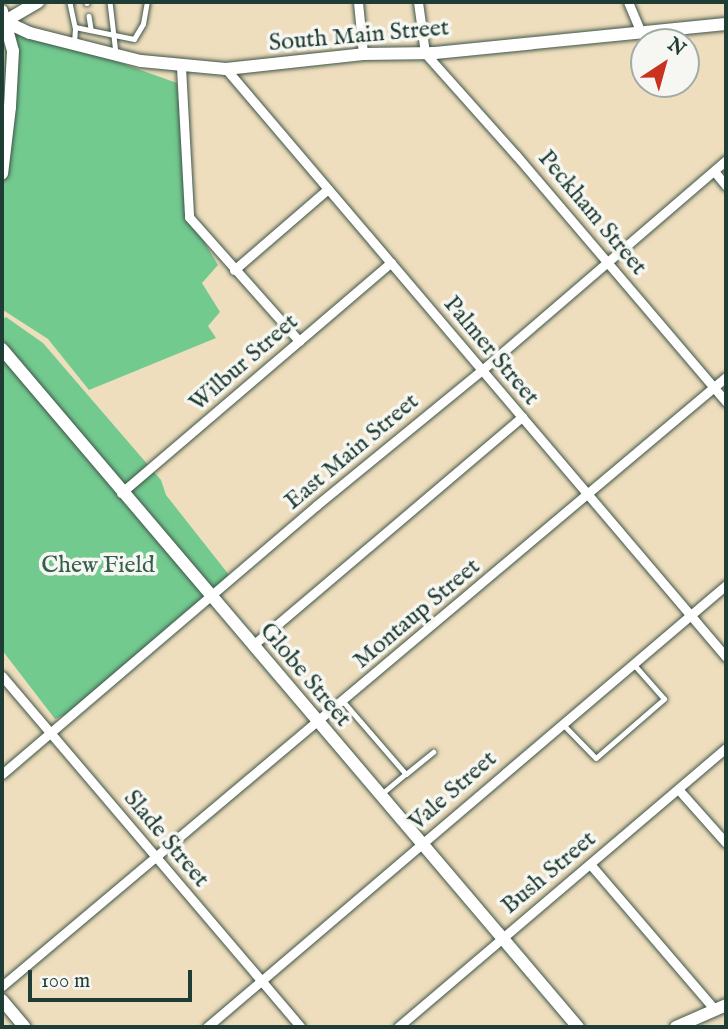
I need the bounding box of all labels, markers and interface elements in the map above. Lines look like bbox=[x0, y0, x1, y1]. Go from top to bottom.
street label: South Main Street bbox=[268, 14, 450, 58]
north arrow bbox=[630, 28, 700, 98]
text: N bbox=[662, 33, 690, 62]
street label: Peckham Street bbox=[531, 145, 653, 281]
street label: Palmer Street bbox=[437, 290, 545, 412]
street label: Wilbur Street bbox=[184, 308, 304, 418]
street label: East Main Street bbox=[279, 388, 425, 516]
park label: Chew Field bbox=[41, 552, 155, 580]
street label: Montaup Street bbox=[348, 553, 486, 675]
street label: Globe Street bbox=[253, 617, 357, 733]
street label: Vale Street bbox=[403, 745, 503, 837]
street label: Slade Street bbox=[117, 785, 215, 893]
street label: Bush Street bbox=[496, 825, 602, 921]
scale bar bbox=[32, 956, 196, 1000]
text: 100 m bbox=[41, 968, 90, 995]

